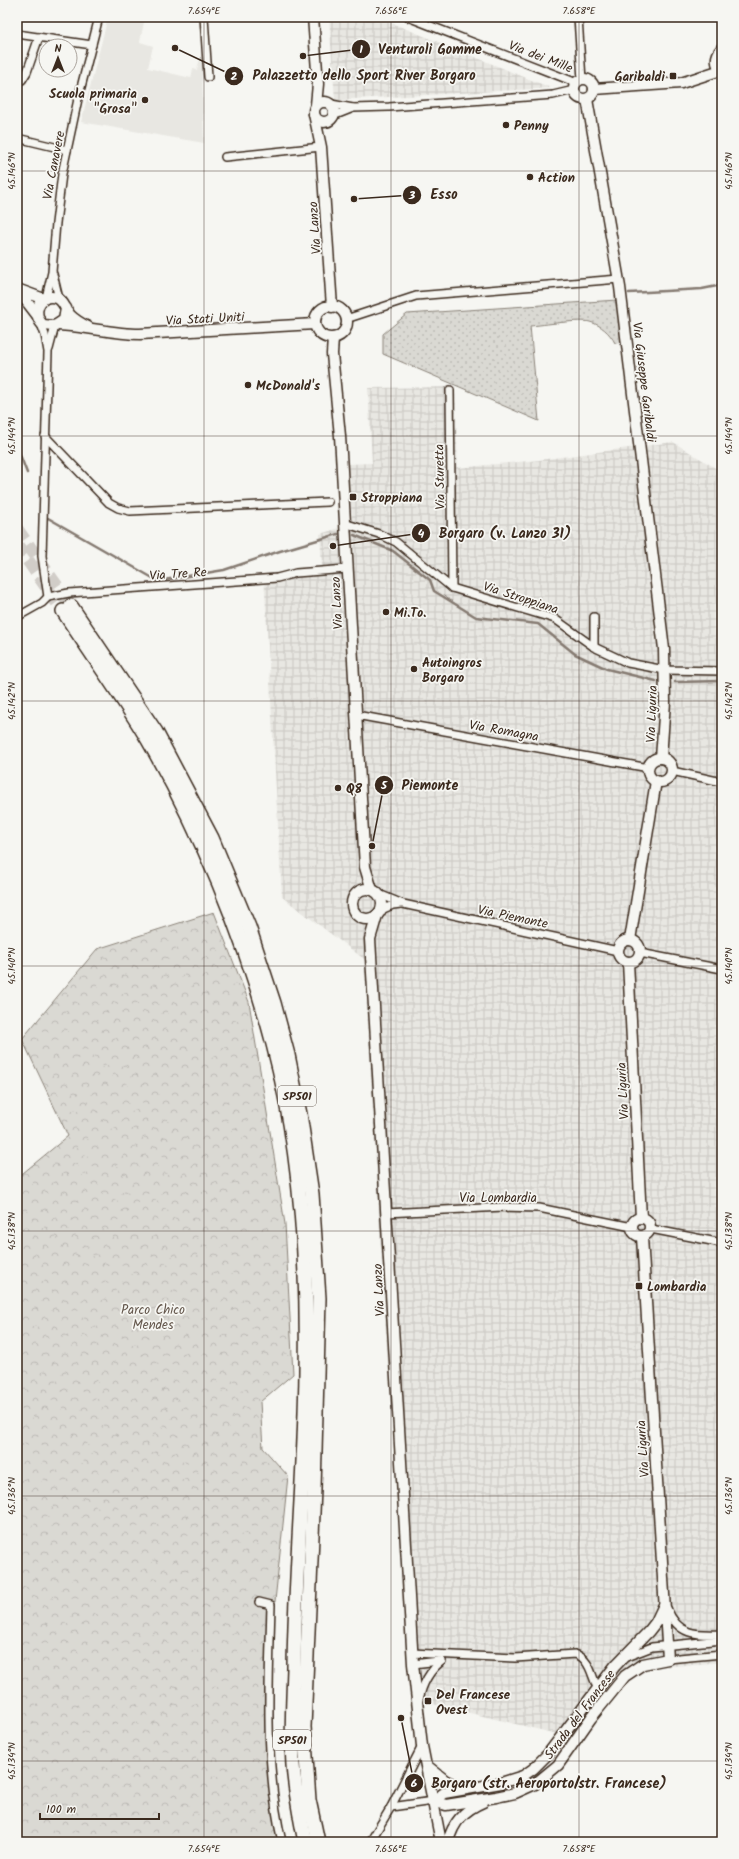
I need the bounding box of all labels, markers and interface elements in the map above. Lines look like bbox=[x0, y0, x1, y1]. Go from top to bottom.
text: 7.654°E bbox=[188, 3, 221, 19]
text: 7.656°E bbox=[375, 3, 409, 19]
text: 7.658°E bbox=[562, 3, 597, 19]
street label: Via dei Mille bbox=[505, 35, 576, 79]
callout: Venturoli Gomme bbox=[351, 36, 490, 62]
north arrow bbox=[38, 38, 78, 78]
text: Venturoli Gomme bbox=[378, 39, 482, 61]
text: N bbox=[55, 40, 62, 58]
text: 1 bbox=[359, 40, 363, 59]
callout: Palazzetto dello Sport River Borgaro bbox=[224, 63, 483, 89]
text: Palazzetto dello Sport River Borgaro bbox=[252, 65, 476, 87]
text: 2 bbox=[231, 67, 238, 86]
place label: Garibaldi bbox=[615, 67, 666, 88]
marker: Garibaldi bbox=[668, 71, 678, 81]
place label: Scuola primaria "Grosa" bbox=[49, 84, 137, 120]
marker: Scuola primaria "Grosa" bbox=[140, 95, 150, 105]
place label: Penny bbox=[514, 116, 549, 137]
marker: Penny bbox=[501, 120, 511, 130]
street label: Via Canavere bbox=[38, 129, 71, 202]
text: 45.146°N bbox=[4, 152, 20, 190]
text: 45.146°N bbox=[721, 152, 737, 190]
place label: Action bbox=[538, 168, 575, 189]
marker: Action bbox=[525, 172, 535, 182]
callout: Esso bbox=[402, 182, 465, 208]
text: Esso bbox=[430, 184, 458, 206]
text: 3 bbox=[408, 186, 416, 205]
street label: Via Lanzo bbox=[303, 201, 328, 255]
street label: Via Stati Uniti bbox=[165, 307, 246, 332]
street label: Via Giuseppe Garibaldi bbox=[626, 321, 661, 444]
place label: McDonald's bbox=[256, 376, 320, 397]
marker: McDonald's bbox=[243, 380, 253, 390]
text: 45.144°N bbox=[4, 417, 20, 455]
text: 45.144°N bbox=[721, 417, 737, 455]
street label: Via Sturetta bbox=[429, 444, 452, 510]
place label: Stroppiana bbox=[361, 488, 423, 509]
marker: Stroppiana bbox=[348, 492, 358, 502]
callout: Borgaro (v. Lanzo 31) bbox=[411, 520, 580, 546]
text: Borgaro (v. Lanzo 31) bbox=[439, 523, 571, 545]
text: 4 bbox=[418, 524, 425, 543]
street label: Via Tre Re bbox=[149, 562, 207, 587]
street label: Via Lanzo bbox=[326, 576, 349, 630]
street label: Via Stroppiana bbox=[480, 576, 561, 620]
place label: Mi.To. bbox=[394, 603, 426, 624]
marker: Mi.To. bbox=[381, 607, 391, 617]
place label: Autoingros Borgaro bbox=[422, 653, 482, 689]
marker: Autoingros Borgaro bbox=[409, 664, 419, 674]
text: 45.142°N bbox=[4, 682, 20, 720]
text: 45.142°N bbox=[721, 682, 737, 720]
street label: Via Liguria bbox=[641, 685, 664, 743]
street label: Via Romagna bbox=[467, 715, 540, 748]
callout: Piemonte bbox=[374, 772, 467, 798]
text: Piemonte bbox=[402, 775, 459, 797]
text: 5 bbox=[380, 776, 388, 795]
place label: Q8 bbox=[346, 779, 363, 800]
marker: Q8 bbox=[333, 783, 343, 793]
street label: Via Piemonte bbox=[476, 900, 550, 935]
text: 45.140°N bbox=[4, 947, 20, 985]
text: 45.140°N bbox=[721, 947, 737, 985]
street label: Via Liguria bbox=[612, 1062, 635, 1120]
road number: SP501 bbox=[278, 1086, 316, 1106]
street label: Via Lombardia bbox=[459, 1188, 537, 1209]
text: 45.138°N bbox=[4, 1212, 20, 1250]
text: 45.138°N bbox=[721, 1212, 737, 1250]
street label: Via Lanzo bbox=[368, 1263, 391, 1317]
place label: Lombardia bbox=[647, 1277, 707, 1298]
marker: Lombardia bbox=[634, 1281, 644, 1291]
park label: Parco Chico Mendes bbox=[121, 1300, 185, 1336]
street label: Via Liguria bbox=[631, 1420, 656, 1478]
text: 45.136°N bbox=[4, 1477, 20, 1515]
text: 45.136°N bbox=[721, 1477, 737, 1515]
street label: Strada del Francese bbox=[539, 1665, 621, 1764]
place label: Del Francese Ovest bbox=[436, 1685, 511, 1721]
marker: Del Francese Ovest bbox=[423, 1696, 433, 1706]
road number: SP501 bbox=[273, 1730, 311, 1750]
text: 45.134°N bbox=[4, 1742, 20, 1780]
text: 45.134°N bbox=[721, 1742, 737, 1780]
callout: Borgaro (str. Aeroporto/str. Francese) bbox=[404, 1770, 675, 1796]
text: Borgaro (str. Aeroporto/str. Francese) bbox=[431, 1773, 667, 1795]
text: 6 bbox=[411, 1774, 418, 1793]
scale bar bbox=[40, 1795, 159, 1821]
text: 100 m bbox=[46, 1800, 77, 1819]
text: 7.654°E bbox=[188, 1841, 221, 1857]
text: 7.656°E bbox=[375, 1841, 409, 1857]
text: 7.658°E bbox=[562, 1841, 597, 1857]

